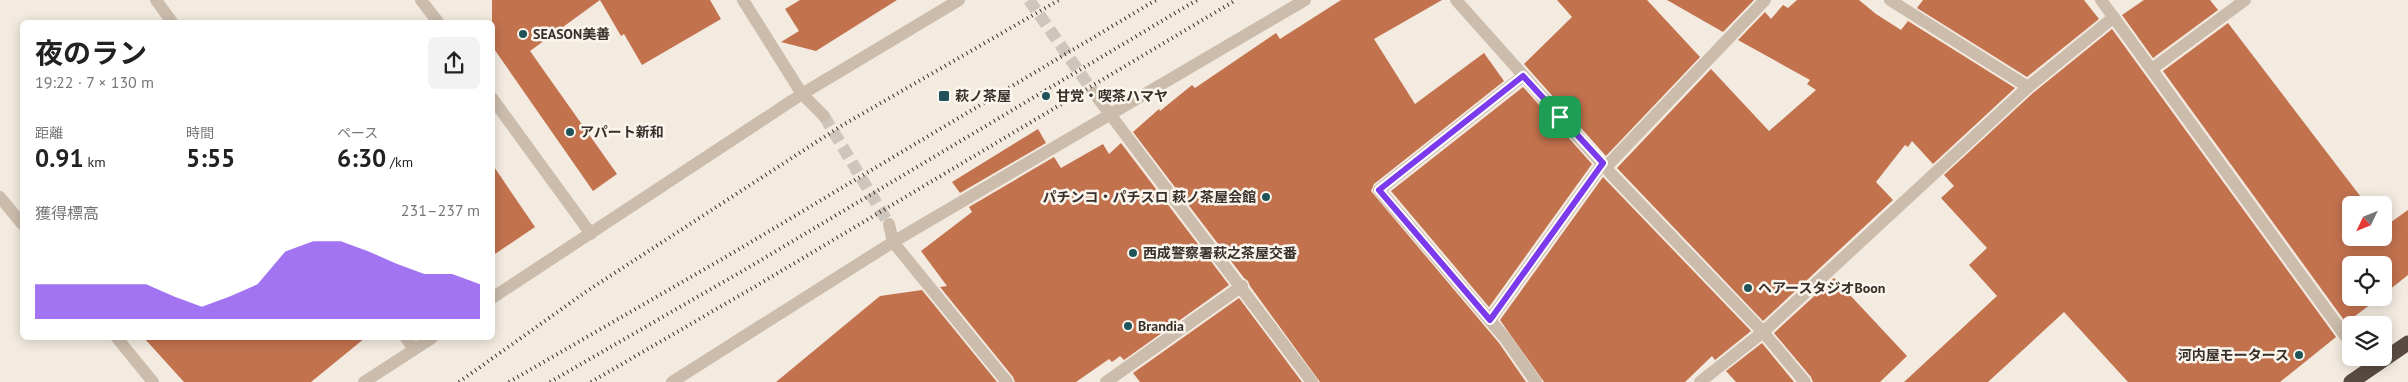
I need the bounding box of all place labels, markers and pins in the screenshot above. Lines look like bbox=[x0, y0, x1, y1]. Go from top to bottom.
place label: SEASON美善 bbox=[533, 25, 610, 43]
marker: SEASON美善 bbox=[517, 28, 529, 40]
place label: 萩ノ茶屋 bbox=[955, 87, 1011, 105]
place label: 甘党・喫茶ハマヤ bbox=[1056, 87, 1168, 105]
marker: 萩ノ茶屋 bbox=[937, 89, 951, 103]
marker: 甘党・喫茶ハマヤ bbox=[1040, 90, 1052, 102]
pin bbox=[1539, 96, 1581, 138]
place label: アパート新和 bbox=[580, 123, 664, 141]
marker: アパート新和 bbox=[564, 126, 576, 138]
place label: パチンコ・パチスロ 萩ノ茶屋会館 bbox=[1042, 188, 1256, 206]
marker: パチンコ・パチスロ 萩ノ茶屋会館 bbox=[1260, 191, 1272, 203]
place label: 西成警察署萩之茶屋交番 bbox=[1143, 244, 1297, 262]
marker: 西成警察署萩之茶屋交番 bbox=[1127, 247, 1139, 259]
place label: ヘアースタジオBoon bbox=[1758, 279, 1885, 297]
marker: ヘアースタジオBoon bbox=[1742, 282, 1754, 294]
place label: Brandia bbox=[1138, 317, 1184, 335]
marker: Brandia bbox=[1122, 320, 1134, 332]
place label: 河内屋モータース bbox=[2178, 346, 2289, 364]
marker: 河内屋モータース bbox=[2293, 349, 2305, 361]

